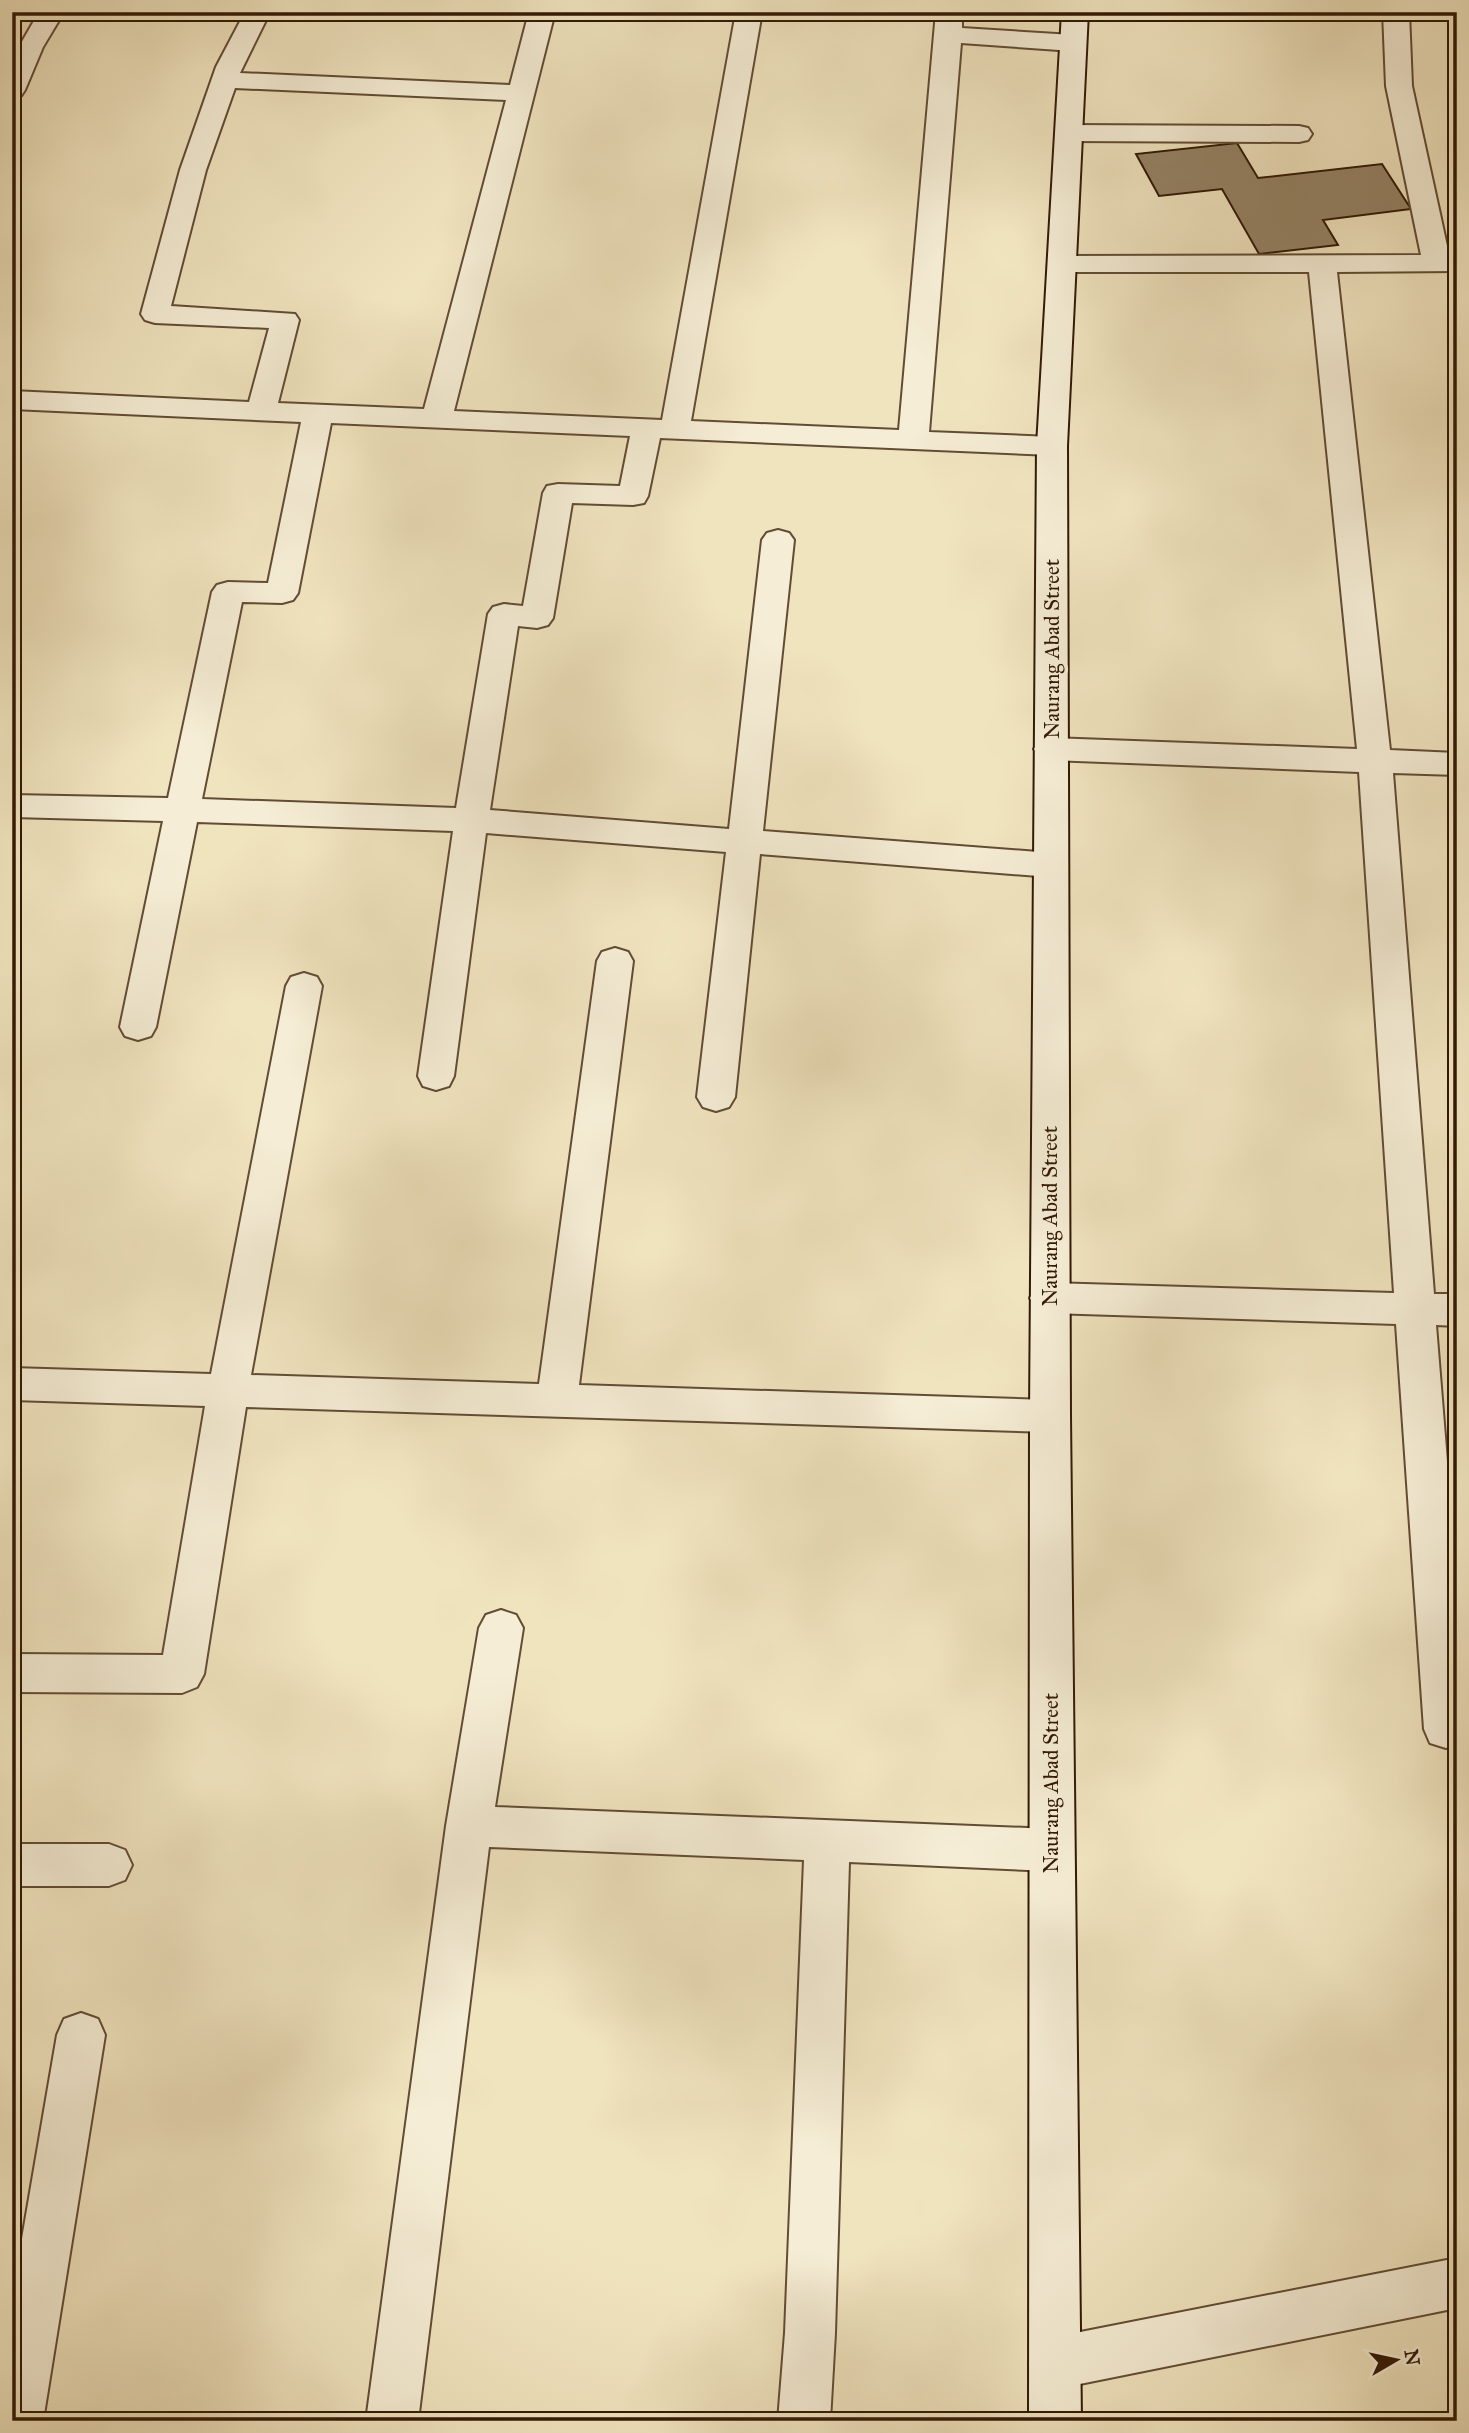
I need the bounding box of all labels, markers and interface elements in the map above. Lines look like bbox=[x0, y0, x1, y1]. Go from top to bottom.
street label: Naurang Abad Street bbox=[1039, 558, 1065, 739]
street label: Naurang Abad Street bbox=[1037, 1125, 1063, 1306]
street label: Naurang Abad Street bbox=[1038, 1692, 1064, 1873]
north arrow bbox=[1360, 2324, 1430, 2394]
text: N bbox=[1400, 2348, 1425, 2367]

